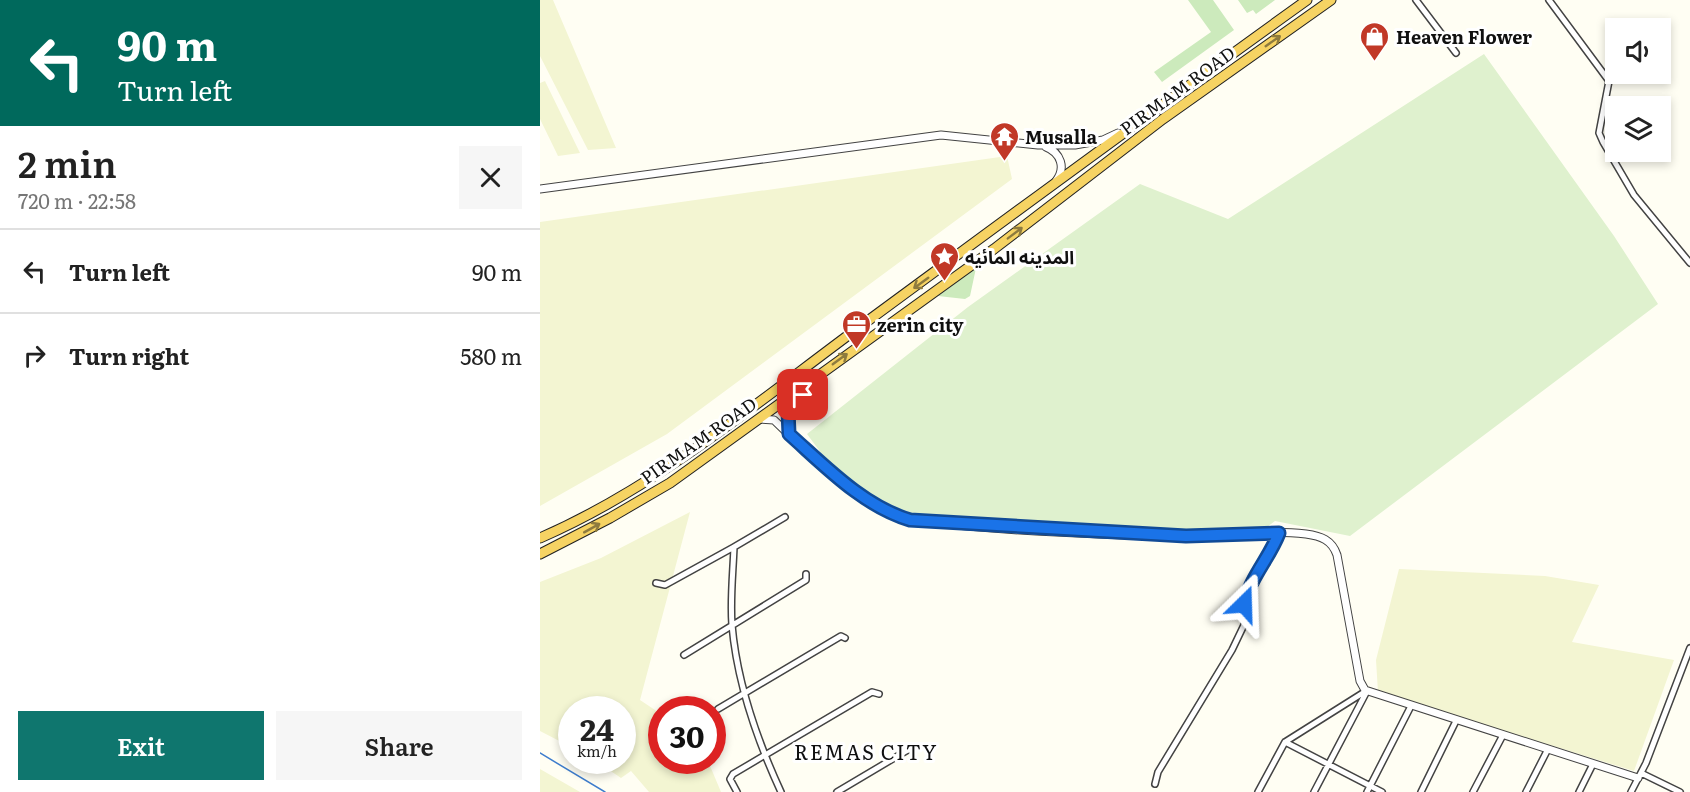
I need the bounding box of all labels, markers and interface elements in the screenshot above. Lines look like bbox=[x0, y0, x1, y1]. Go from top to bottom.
text: 90 m bbox=[117, 12, 217, 74]
map controls bbox=[1605, 18, 1671, 162]
button: sound bbox=[1605, 18, 1671, 84]
shop icon: Heaven Flower bbox=[1359, 20, 1391, 62]
place label: Heaven Flower bbox=[1396, 23, 1532, 50]
icon: left bbox=[18, 24, 96, 102]
one-way arrow bbox=[1264, 35, 1280, 47]
street label: PIRMAM ROAD bbox=[1114, 39, 1240, 141]
text: Turn left bbox=[117, 69, 232, 109]
button: layers bbox=[1605, 96, 1671, 162]
temple icon: Musalla bbox=[988, 120, 1020, 162]
place label: Musalla bbox=[1025, 123, 1098, 150]
text: 2 min bbox=[18, 136, 117, 189]
button: close bbox=[459, 146, 522, 209]
text: 720 m · 22:58 bbox=[18, 185, 136, 215]
one-way arrow bbox=[1007, 227, 1023, 239]
place icon: المدينه المائيه bbox=[928, 240, 960, 282]
place label: المدينه المائيه bbox=[965, 243, 1074, 270]
icon: left bbox=[18, 255, 51, 288]
text: Turn left bbox=[69, 255, 170, 288]
text: 90 m bbox=[472, 255, 522, 288]
one-way arrow bbox=[913, 277, 929, 289]
office icon: zerin city bbox=[840, 308, 872, 350]
place label: zerin city bbox=[877, 311, 964, 338]
icon: right bbox=[18, 339, 51, 372]
text: Turn right bbox=[69, 339, 189, 372]
text: 580 m bbox=[460, 339, 522, 372]
one-way arrow bbox=[831, 353, 847, 365]
pin bbox=[777, 369, 828, 420]
icon: arrive bbox=[786, 378, 819, 411]
street label: PIRMAM ROAD bbox=[634, 390, 762, 490]
one-way arrow bbox=[583, 522, 601, 533]
position arrow bbox=[1212, 572, 1276, 636]
speed limit sign: 30 bbox=[648, 696, 726, 774]
text: 24 bbox=[580, 706, 614, 750]
button: Exit bbox=[18, 711, 264, 780]
button: Share bbox=[276, 711, 522, 780]
district label: REMAS CITY bbox=[794, 736, 938, 766]
text: km/h bbox=[577, 739, 617, 762]

